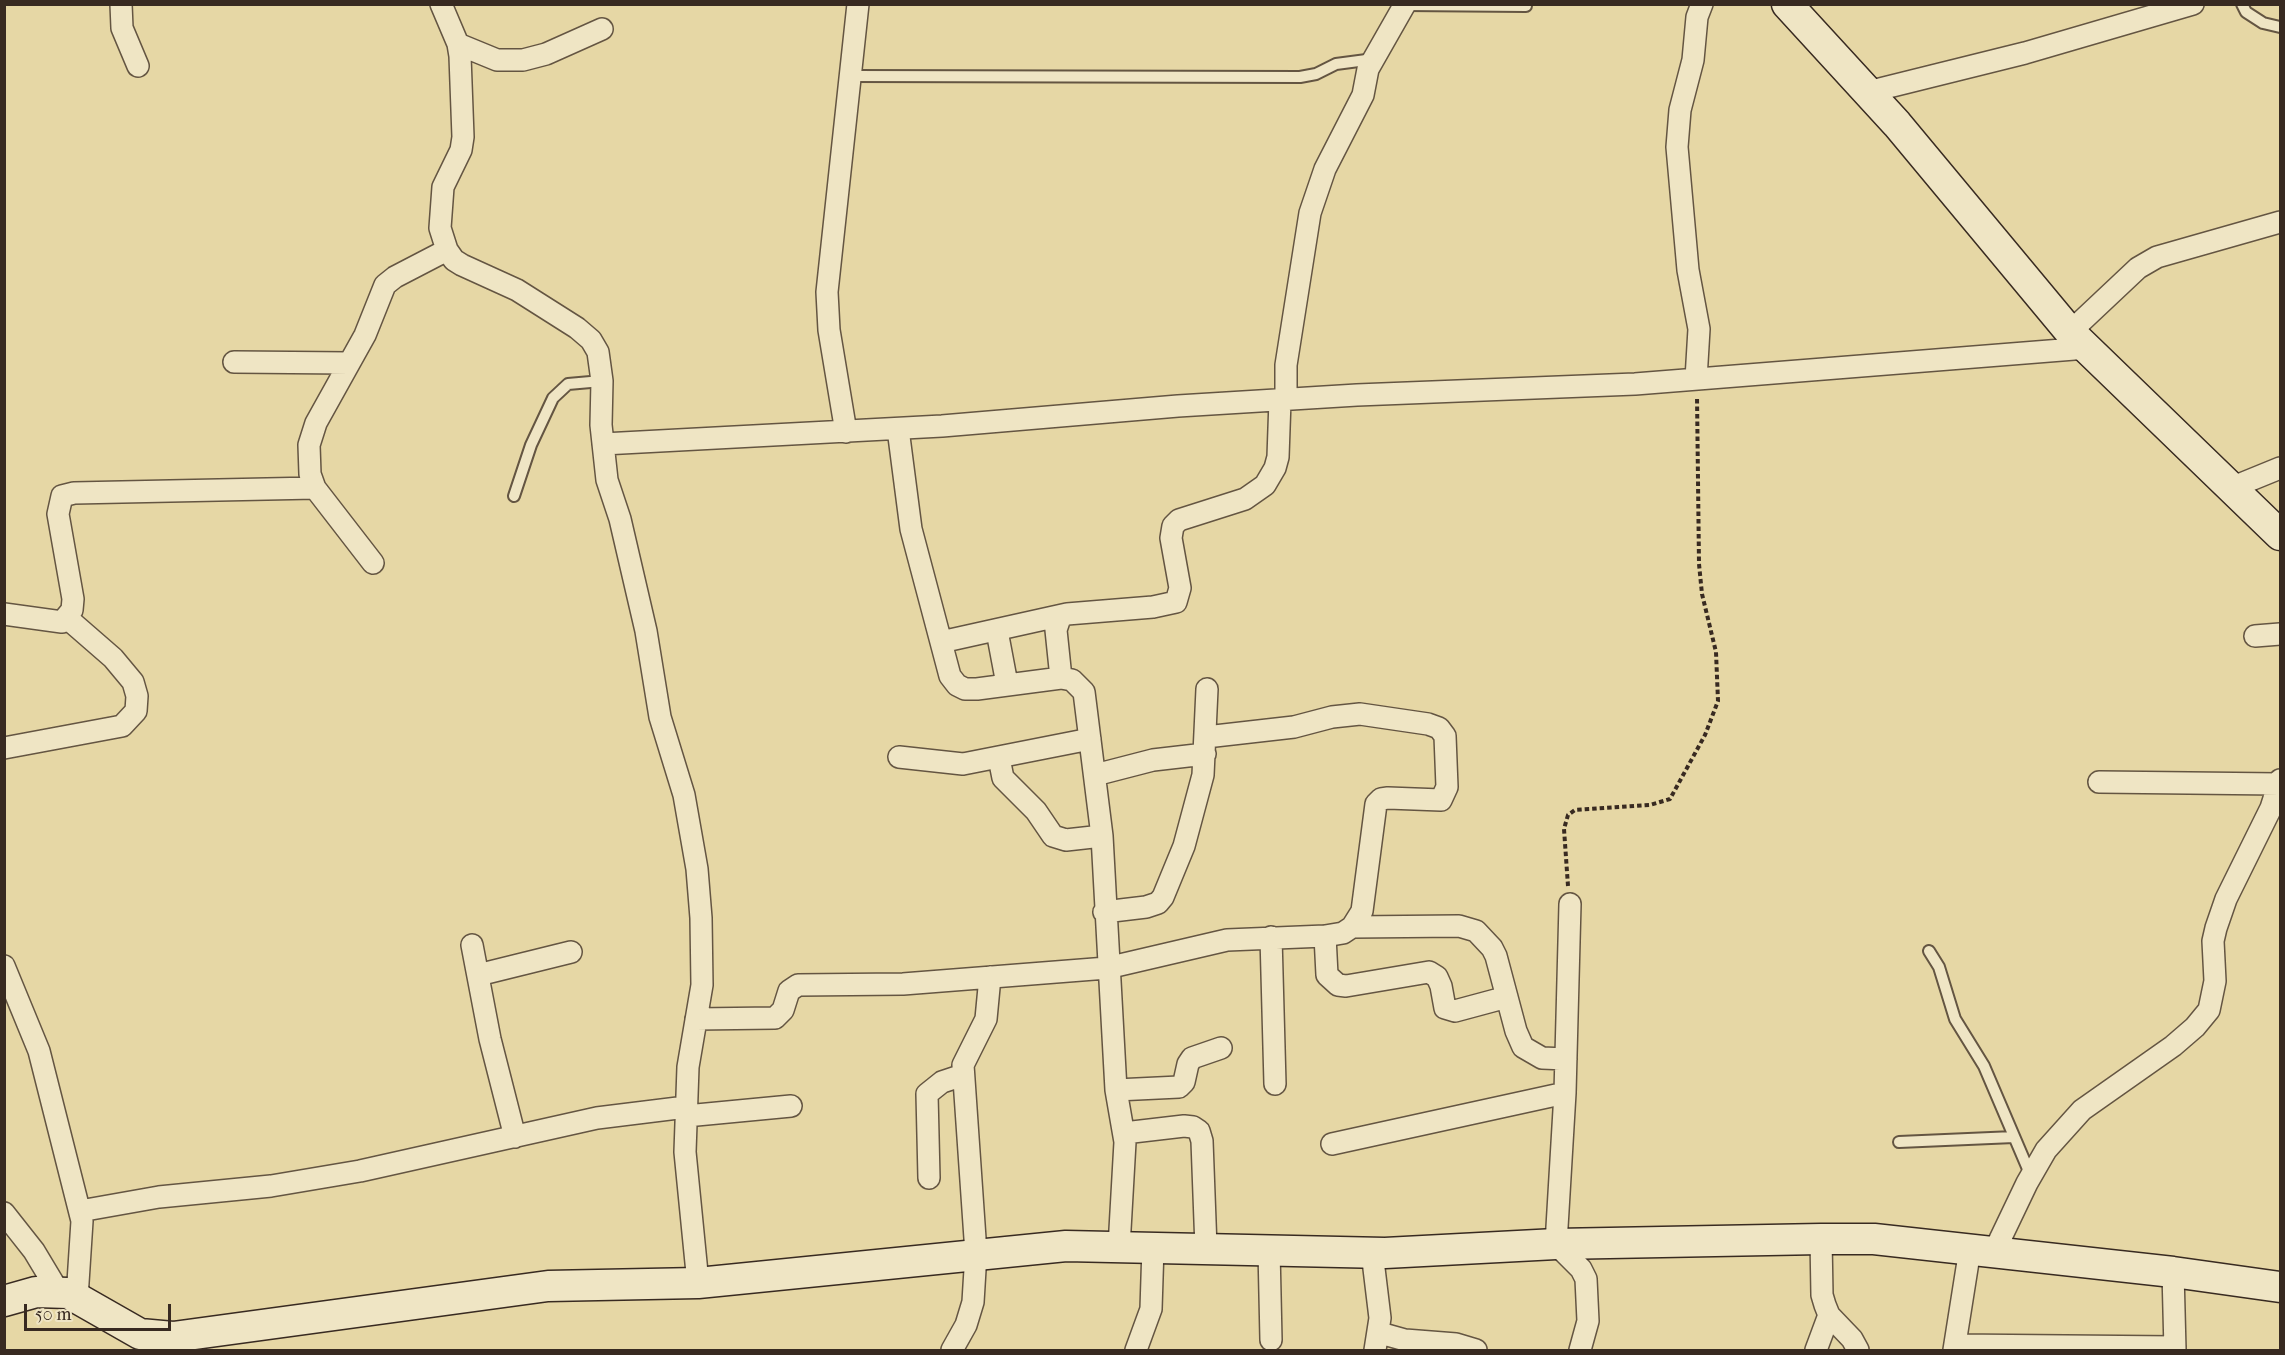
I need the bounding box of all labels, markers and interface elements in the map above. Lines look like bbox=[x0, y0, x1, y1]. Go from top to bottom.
scale bar bbox=[27, 1292, 174, 1330]
text: 50 m bbox=[35, 1304, 71, 1325]

